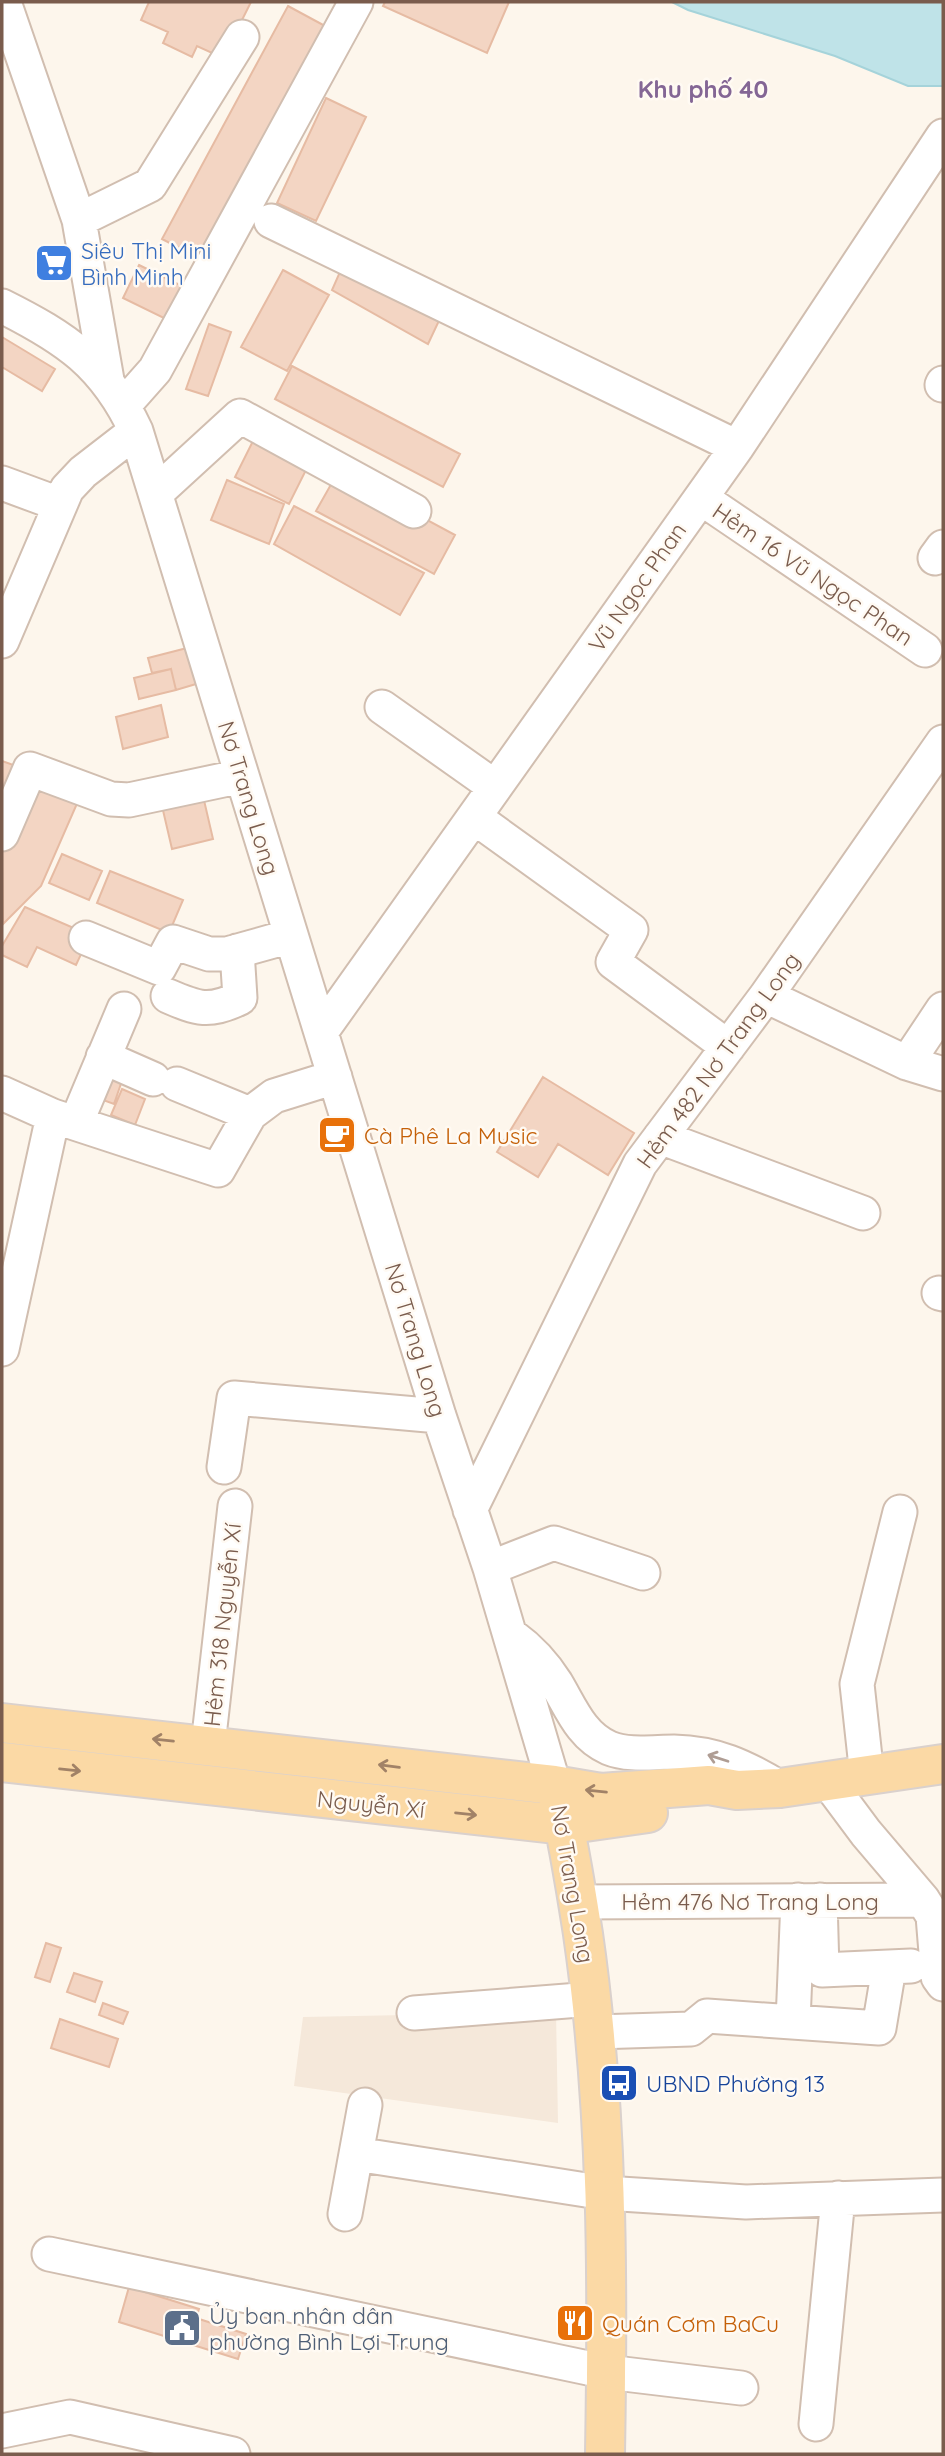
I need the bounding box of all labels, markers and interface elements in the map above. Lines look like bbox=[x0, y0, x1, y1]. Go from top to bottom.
district label: Khu phố 40 bbox=[638, 74, 768, 104]
place label: Siêu Thị Mini Bình Minh bbox=[81, 236, 212, 291]
supermarket icon: Siêu Thị Mini Bình Minh bbox=[33, 242, 75, 284]
street label: Hẻm 16 Vũ Ngọc Phan bbox=[707, 496, 919, 652]
street label: Vũ Ngọc Phan bbox=[582, 517, 692, 657]
street label: Nơ Trang Long bbox=[212, 717, 286, 879]
street label: Hẻm 482 Nơ Trang Long bbox=[630, 946, 806, 1174]
cafe icon: Cà Phê La Music bbox=[316, 1114, 358, 1156]
place label: Cà Phê La Music bbox=[364, 1121, 538, 1150]
street label: Nơ Trang Long bbox=[379, 1259, 453, 1421]
street label: Hẻm 318 Nguyễn Xí bbox=[197, 1522, 247, 1728]
one-way arrow bbox=[152, 1733, 175, 1746]
one-way arrow bbox=[708, 1751, 730, 1764]
one-way arrow bbox=[378, 1759, 401, 1772]
one-way arrow bbox=[58, 1764, 80, 1777]
street label: Nguyễn Xí bbox=[316, 1784, 426, 1824]
one-way arrow bbox=[585, 1785, 608, 1798]
street label: Nơ Trang Long bbox=[545, 1803, 601, 1965]
one-way arrow bbox=[454, 1808, 477, 1821]
street label: Hẻm 476 Nơ Trang Long bbox=[621, 1887, 879, 1916]
bus stop icon: UBND Phường 13 bbox=[598, 2062, 640, 2104]
place label: UBND Phường 13 bbox=[646, 2069, 825, 2098]
place label: Ủy ban nhân dân phường Bình Lợi Trung bbox=[209, 2301, 449, 2356]
restaurant icon: Quán Cơm BaCu bbox=[554, 2302, 596, 2344]
public building icon: Ủy ban nhân dân phường Bình Lợi Trung bbox=[161, 2307, 203, 2349]
place label: Quán Cơm BaCu bbox=[602, 2309, 779, 2338]

